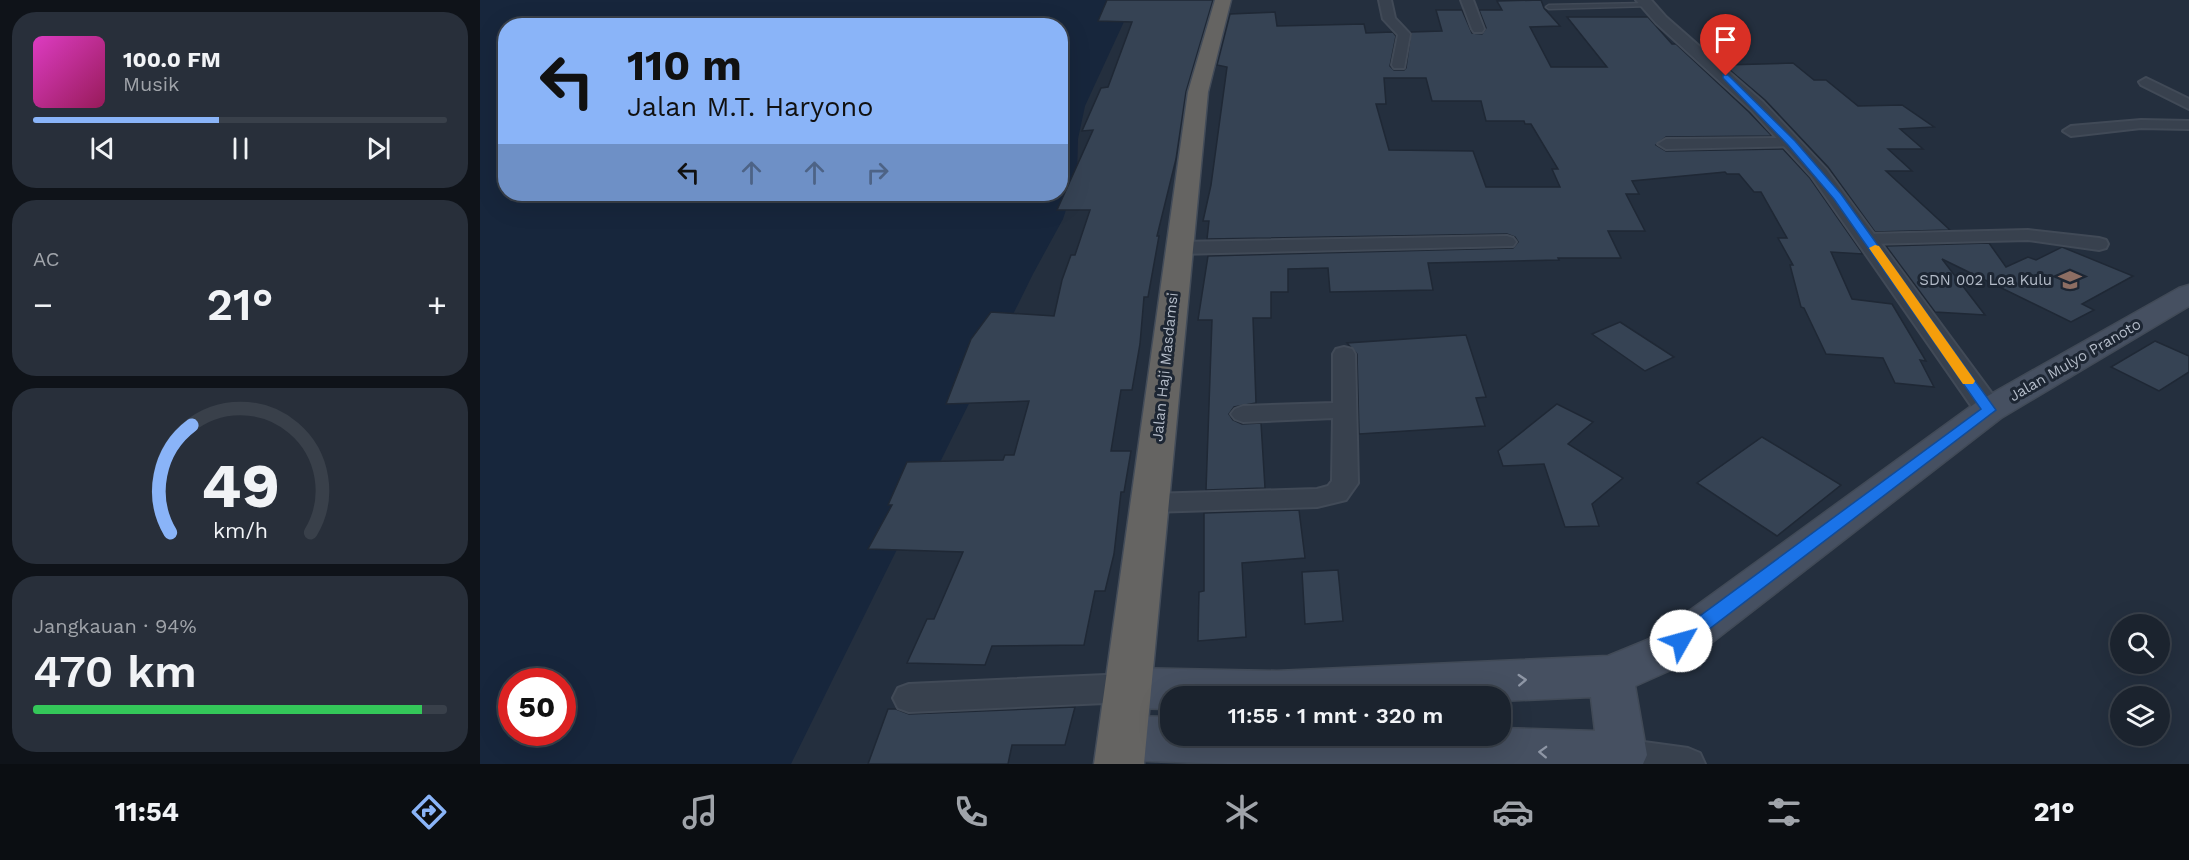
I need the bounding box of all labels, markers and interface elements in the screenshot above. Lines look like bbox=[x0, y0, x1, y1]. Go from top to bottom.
pin bbox=[1700, 14, 1751, 76]
icon: arrive bbox=[1709, 23, 1742, 56]
text: 110 m bbox=[627, 41, 742, 90]
icon: left bbox=[528, 42, 606, 120]
text: 100.0 FM bbox=[123, 47, 221, 72]
text: Musik bbox=[123, 72, 179, 96]
text: Jalan M.T. Haryono bbox=[627, 91, 873, 123]
icon: previous bbox=[86, 132, 119, 165]
icon: pause bbox=[224, 132, 257, 165]
icon: next bbox=[362, 132, 395, 165]
icon: left bbox=[672, 156, 705, 189]
icon: ahead bbox=[735, 156, 768, 189]
icon: ahead bbox=[798, 156, 831, 189]
icon: right bbox=[861, 156, 894, 189]
text: AC bbox=[33, 247, 59, 271]
school or university icon: SDN 002 Loa Kulu bbox=[2057, 267, 2083, 293]
place label: SDN 002 Loa Kulu bbox=[1919, 271, 2052, 289]
text: 21° bbox=[206, 278, 274, 331]
text: − bbox=[33, 285, 53, 324]
text: + bbox=[427, 285, 447, 324]
street label: Jalan Haji Masdamsi bbox=[1148, 292, 1182, 442]
street label: Jalan Mulyo Pranoto bbox=[2006, 315, 2144, 405]
text: 49 bbox=[201, 449, 279, 522]
text: km/h bbox=[212, 518, 268, 543]
position arrow bbox=[1649, 609, 1713, 673]
text: Jangkauan · 94% bbox=[33, 614, 197, 638]
map controls bbox=[2110, 614, 2170, 746]
button: search bbox=[2110, 614, 2170, 674]
text: 470 km bbox=[33, 645, 197, 698]
speed limit sign: 50 bbox=[498, 668, 576, 746]
one-way arrow bbox=[1517, 674, 1526, 687]
button: layers bbox=[2110, 686, 2170, 746]
text: 11:55 · 1 mnt · 320 m bbox=[1228, 703, 1443, 728]
one-way arrow bbox=[1538, 746, 1547, 759]
icon: directions bbox=[408, 791, 450, 833]
icon: music bbox=[679, 791, 721, 833]
icon: phone bbox=[950, 791, 992, 833]
icon: climate bbox=[1221, 791, 1263, 833]
icon: car bbox=[1492, 791, 1534, 833]
icon: filters bbox=[1763, 791, 1805, 833]
text: 11:54 bbox=[114, 796, 179, 828]
text: 21° bbox=[2033, 796, 2075, 828]

